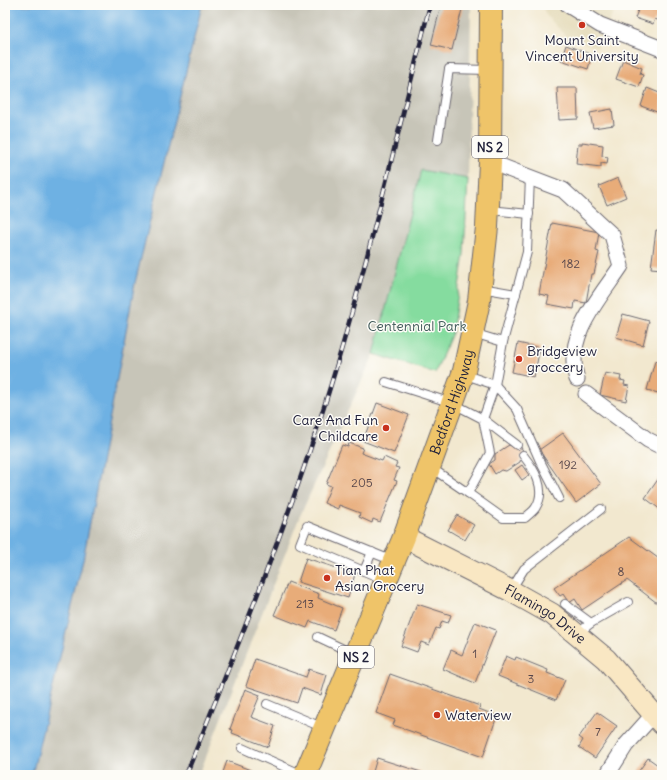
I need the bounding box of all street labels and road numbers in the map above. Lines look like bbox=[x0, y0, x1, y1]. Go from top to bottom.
road number: NS 2 bbox=[472, 136, 508, 158]
street label: Bedford Highway bbox=[425, 348, 477, 457]
street label: Flamingo Drive bbox=[501, 580, 590, 647]
road number: NS 2 bbox=[338, 646, 374, 668]

